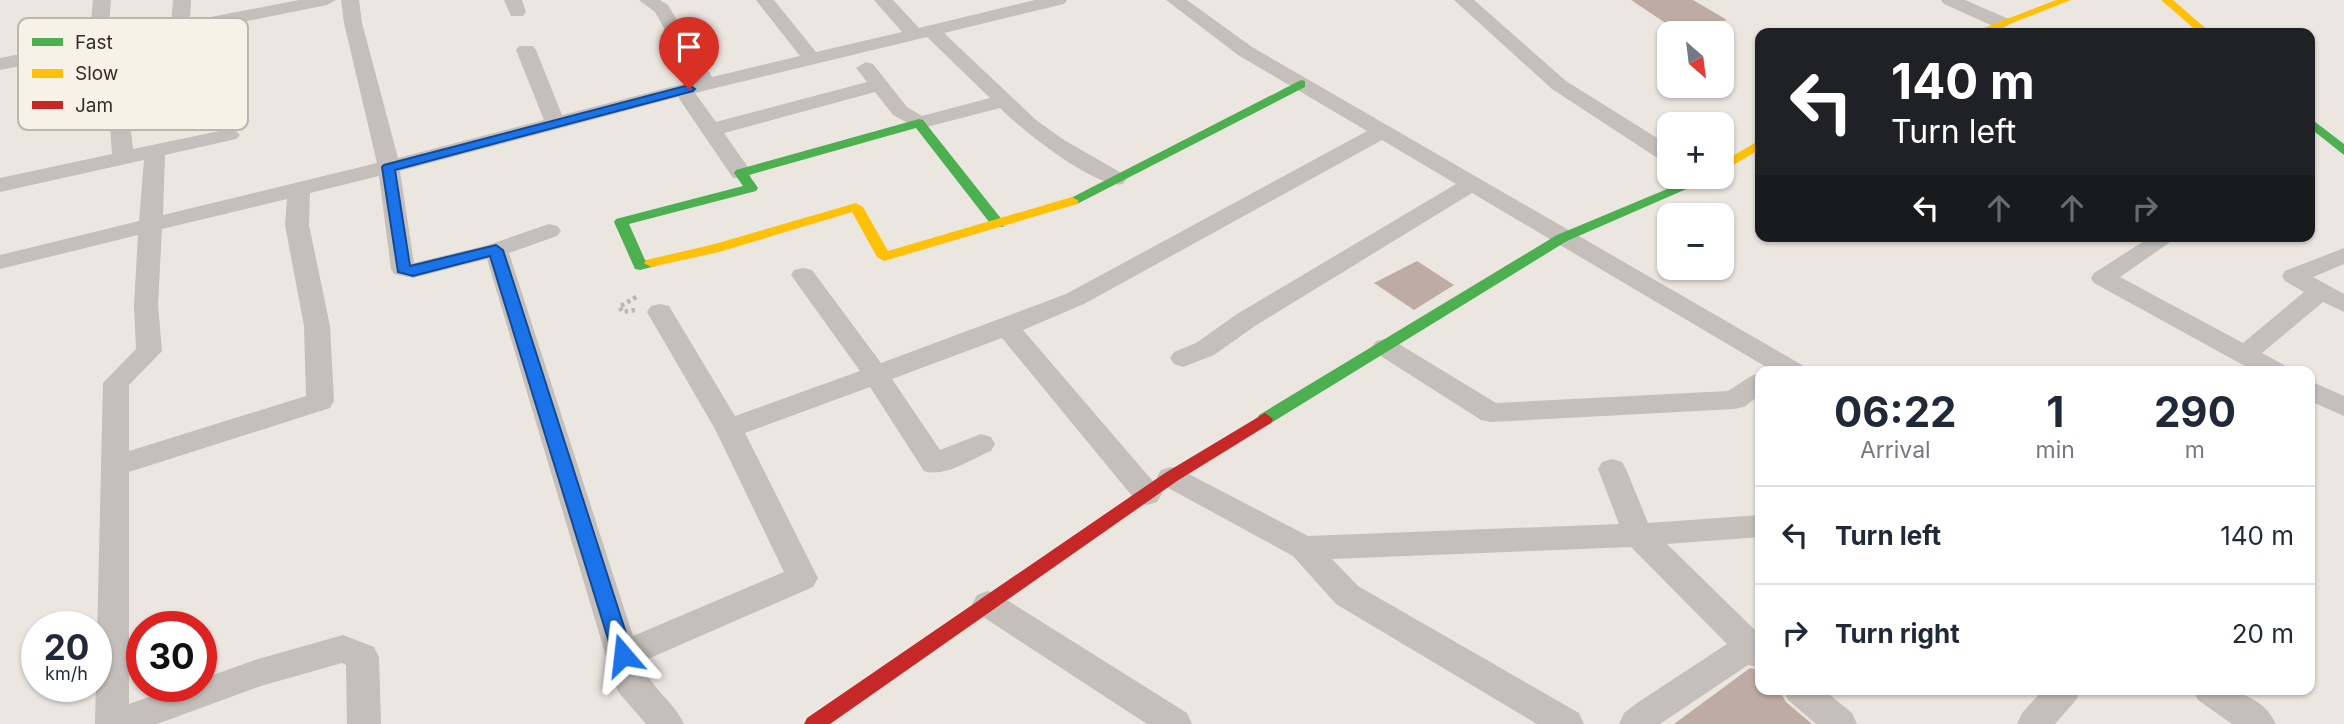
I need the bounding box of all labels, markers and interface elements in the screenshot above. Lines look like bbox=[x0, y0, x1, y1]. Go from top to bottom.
pin bbox=[659, 17, 719, 89]
legend bbox=[18, 18, 248, 130]
north arrow bbox=[1657, 21, 1734, 98]
map controls bbox=[1657, 21, 1734, 280]
icon: arrive bbox=[670, 28, 708, 66]
text: Fast bbox=[75, 31, 113, 54]
text: 140 m bbox=[1891, 52, 2035, 111]
icon: left bbox=[1776, 56, 1867, 147]
text: Slow bbox=[75, 62, 118, 85]
text: Jam bbox=[75, 94, 113, 117]
button: + bbox=[1657, 112, 1734, 189]
text: Turn left bbox=[1891, 112, 2016, 151]
icon: left bbox=[1907, 189, 1945, 227]
icon: ahead bbox=[1980, 189, 2018, 227]
icon: ahead bbox=[2053, 189, 2091, 227]
icon: right bbox=[2126, 189, 2164, 227]
button: − bbox=[1657, 203, 1734, 280]
text: 06:22 bbox=[1834, 386, 1957, 437]
text: 1 bbox=[2046, 386, 2064, 437]
text: 290 bbox=[2154, 386, 2236, 437]
text: Arrival bbox=[1860, 436, 1931, 464]
text: min bbox=[2036, 436, 2075, 464]
text: m bbox=[2185, 436, 2205, 464]
icon: left bbox=[1776, 516, 1814, 554]
text: Turn left bbox=[1835, 520, 1941, 551]
text: 140 m bbox=[2220, 520, 2294, 551]
speed limit sign: 30 bbox=[126, 611, 217, 702]
icon: right bbox=[1776, 614, 1814, 652]
position arrow bbox=[586, 618, 660, 692]
text: Turn right bbox=[1835, 618, 1960, 649]
text: 20 m bbox=[2232, 618, 2294, 649]
text: 20 bbox=[44, 626, 89, 668]
text: km/h bbox=[45, 663, 88, 684]

